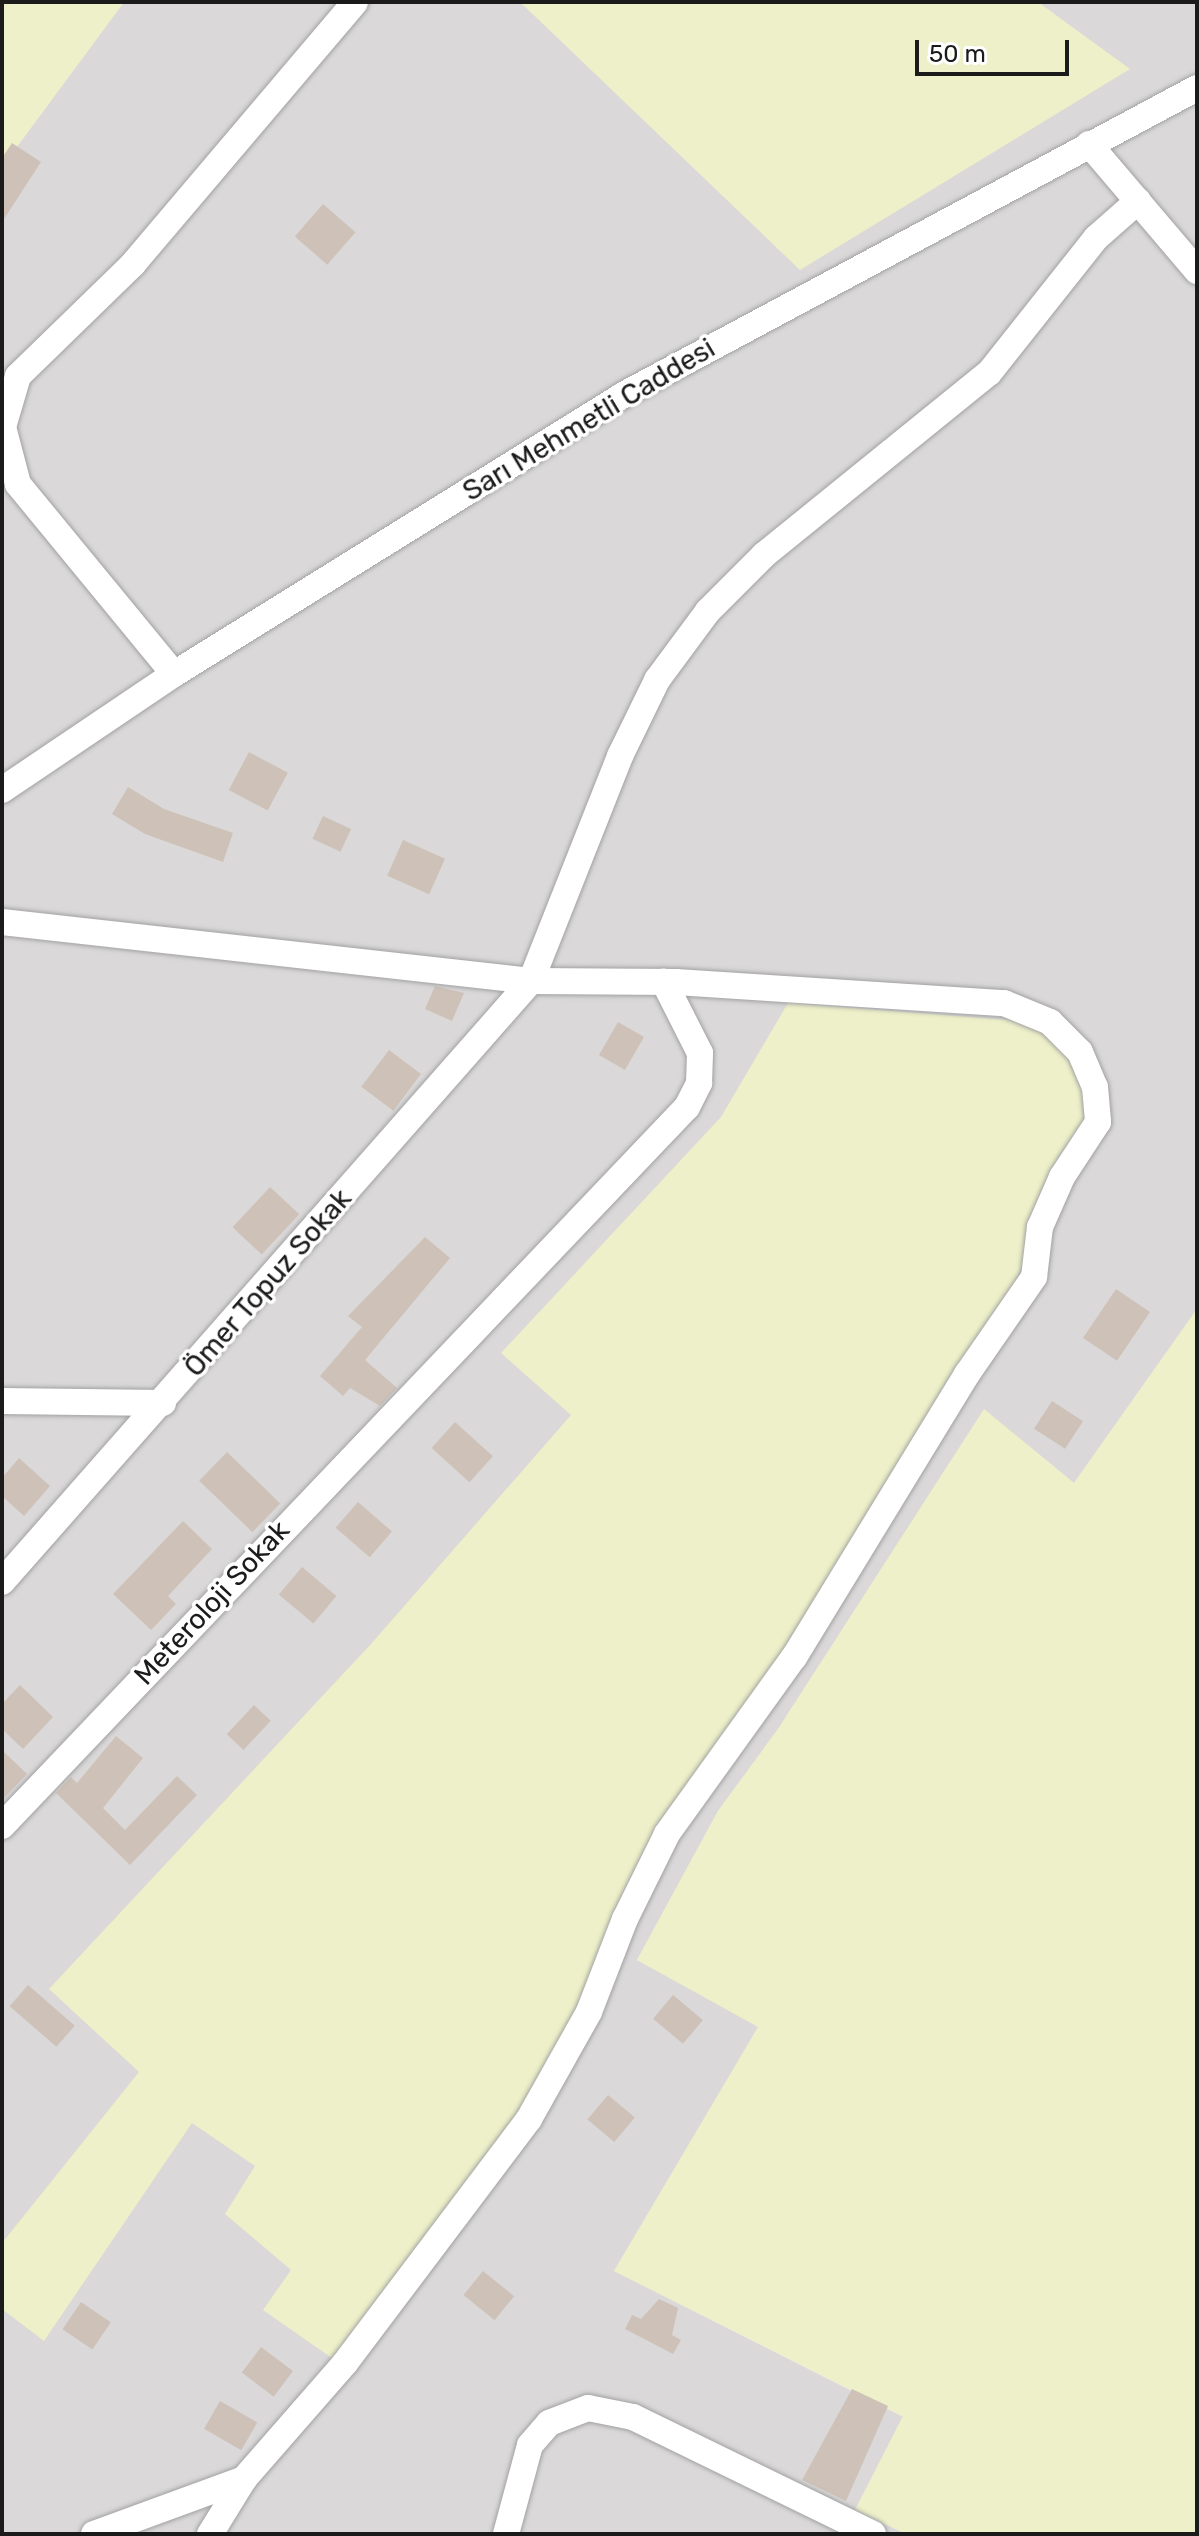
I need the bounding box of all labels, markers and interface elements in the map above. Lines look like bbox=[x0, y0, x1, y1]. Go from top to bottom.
scale bar bbox=[919, 24, 1073, 74]
text: 50 m bbox=[929, 40, 986, 68]
street label: Sarı Mehmetli Caddesi bbox=[457, 331, 721, 509]
street label: Ömer Topuz Sokak bbox=[177, 1182, 359, 1384]
street label: Meteroloji Sokak bbox=[127, 1514, 297, 1692]

